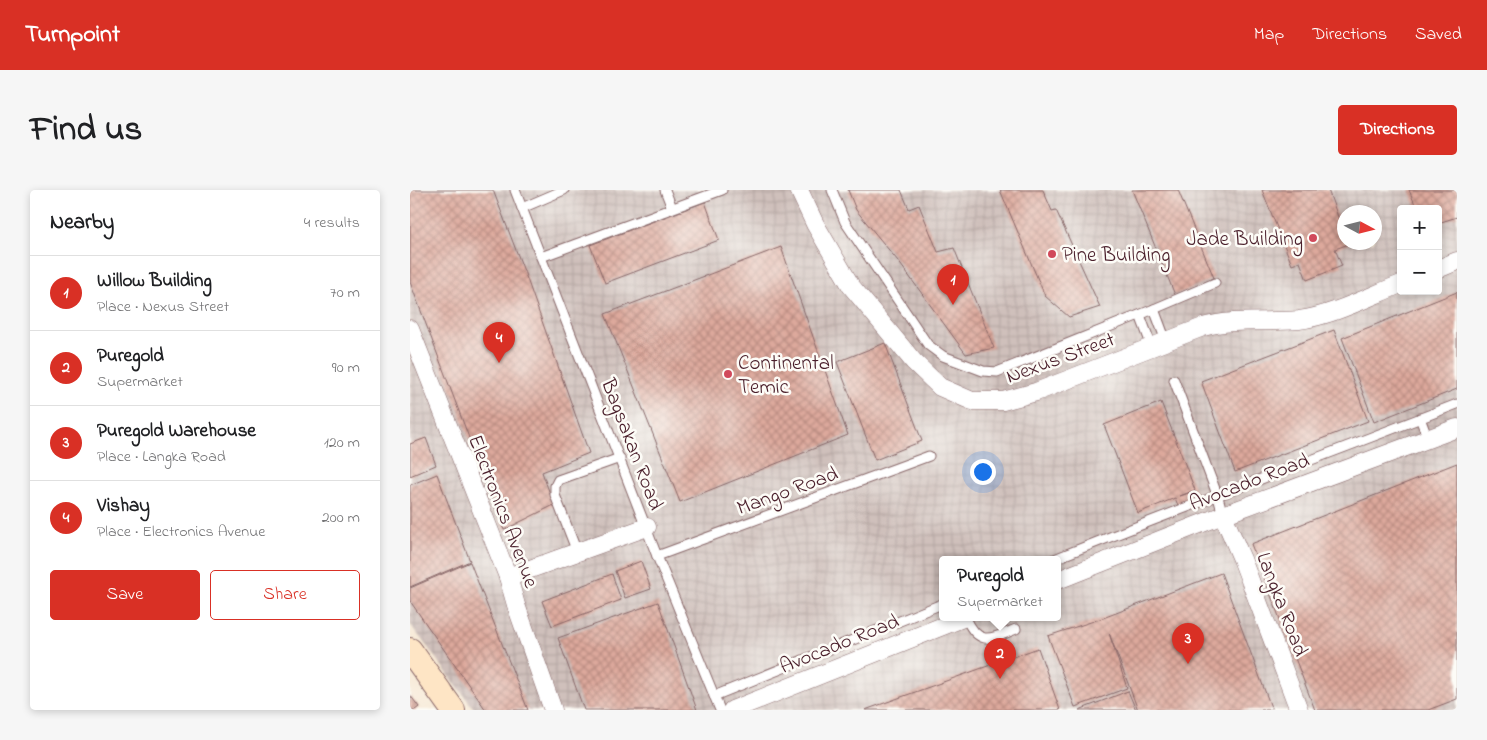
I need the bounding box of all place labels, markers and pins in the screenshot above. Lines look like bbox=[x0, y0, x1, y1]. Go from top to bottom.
place label: Jade Building bbox=[1186, 225, 1303, 257]
marker: Jade Building bbox=[1307, 232, 1319, 244]
place label: Pine Building bbox=[1062, 241, 1170, 273]
marker: Pine Building bbox=[1046, 248, 1058, 260]
pin: 1 bbox=[937, 264, 969, 305]
pin: 4 bbox=[483, 322, 515, 363]
place label: Continental Temic bbox=[738, 349, 834, 403]
marker: Continental Temic bbox=[722, 368, 734, 380]
pin: 3 bbox=[1172, 623, 1204, 664]
pin: 2 bbox=[984, 638, 1016, 679]

